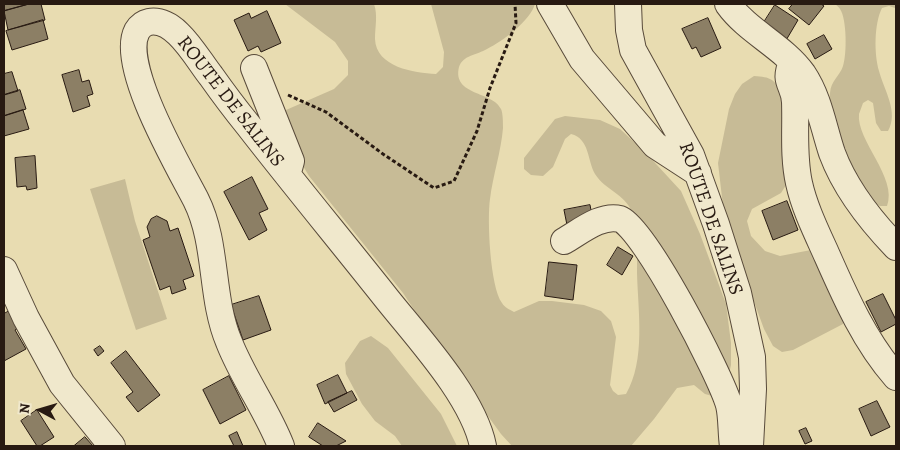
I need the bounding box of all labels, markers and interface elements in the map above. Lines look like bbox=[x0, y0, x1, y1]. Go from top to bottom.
street label: ROUTE DE SALINS bbox=[171, 31, 289, 173]
street label: ROUTE DE SALINS bbox=[673, 139, 747, 299]
north arrow bbox=[15, 385, 65, 435]
text: N bbox=[15, 402, 35, 414]

